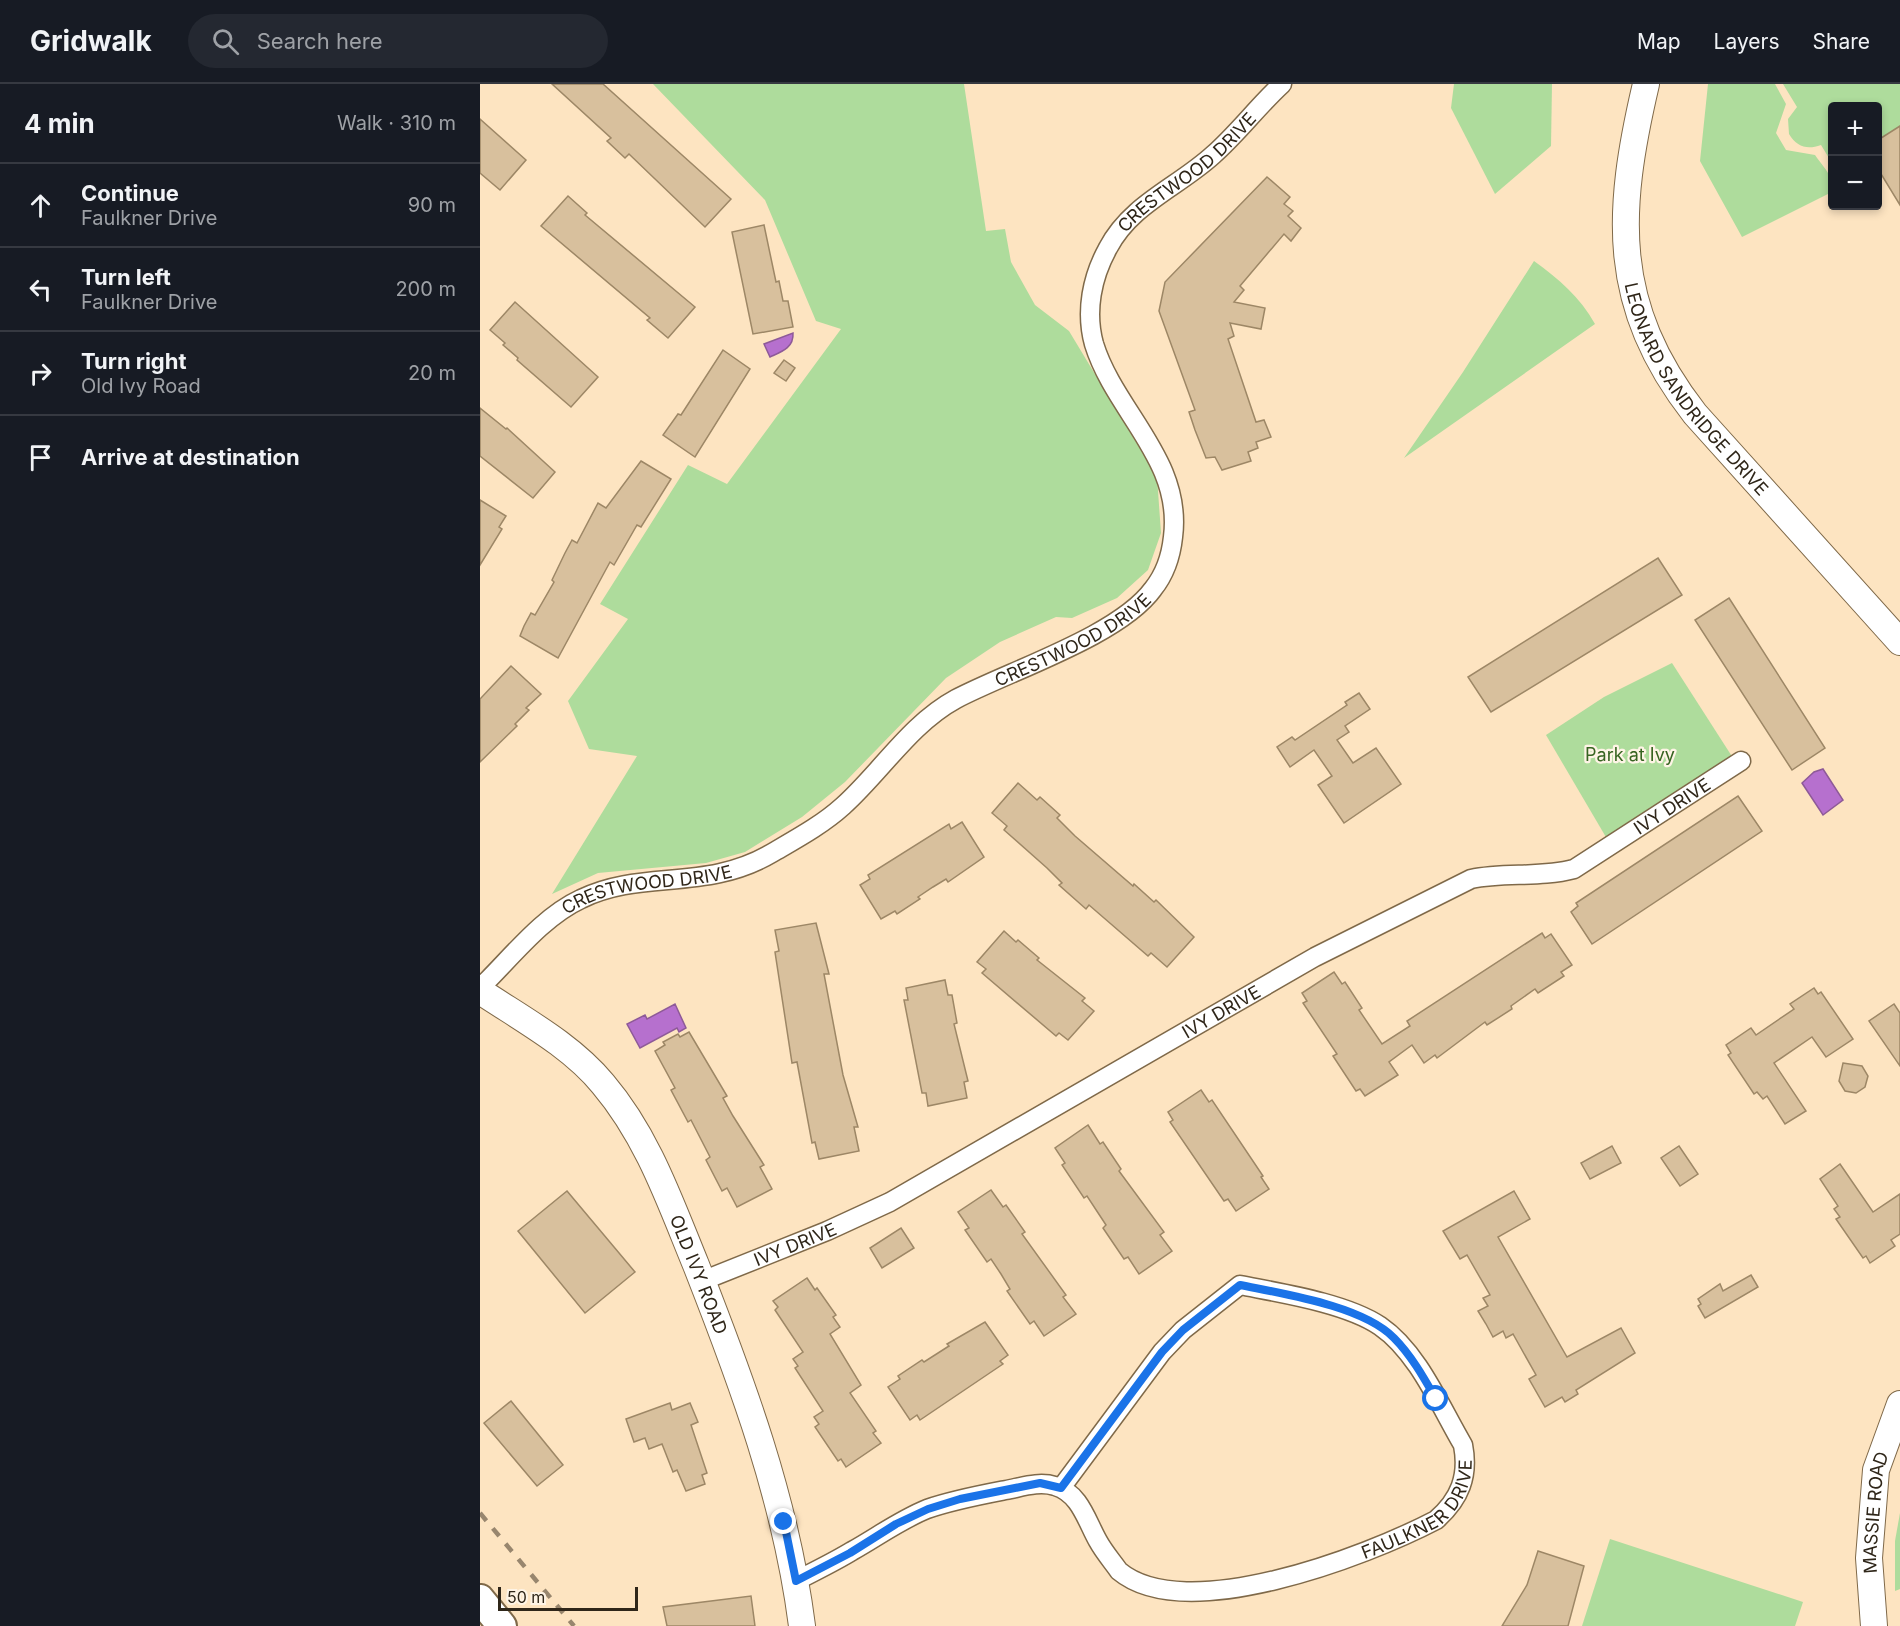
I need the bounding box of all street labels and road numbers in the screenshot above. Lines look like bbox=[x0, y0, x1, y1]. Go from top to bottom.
street label: CRESTWOOD DRIVE bbox=[1113, 108, 1260, 236]
street label: LEONARD SANDRIDGE DRIVE bbox=[1621, 280, 1773, 499]
street label: CRESTWOOD DRIVE bbox=[991, 589, 1155, 690]
street label: IVY DRIVE bbox=[1629, 773, 1714, 838]
street label: CRESTWOOD DRIVE bbox=[557, 860, 734, 918]
street label: IVY DRIVE bbox=[1178, 980, 1264, 1042]
street label: OLD IVY ROAD bbox=[666, 1211, 732, 1337]
street label: IVY DRIVE bbox=[750, 1218, 840, 1270]
street label: MASSIE ROAD bbox=[1858, 1449, 1892, 1574]
street label: FAULKNER DRIVE bbox=[1358, 1459, 1475, 1563]

